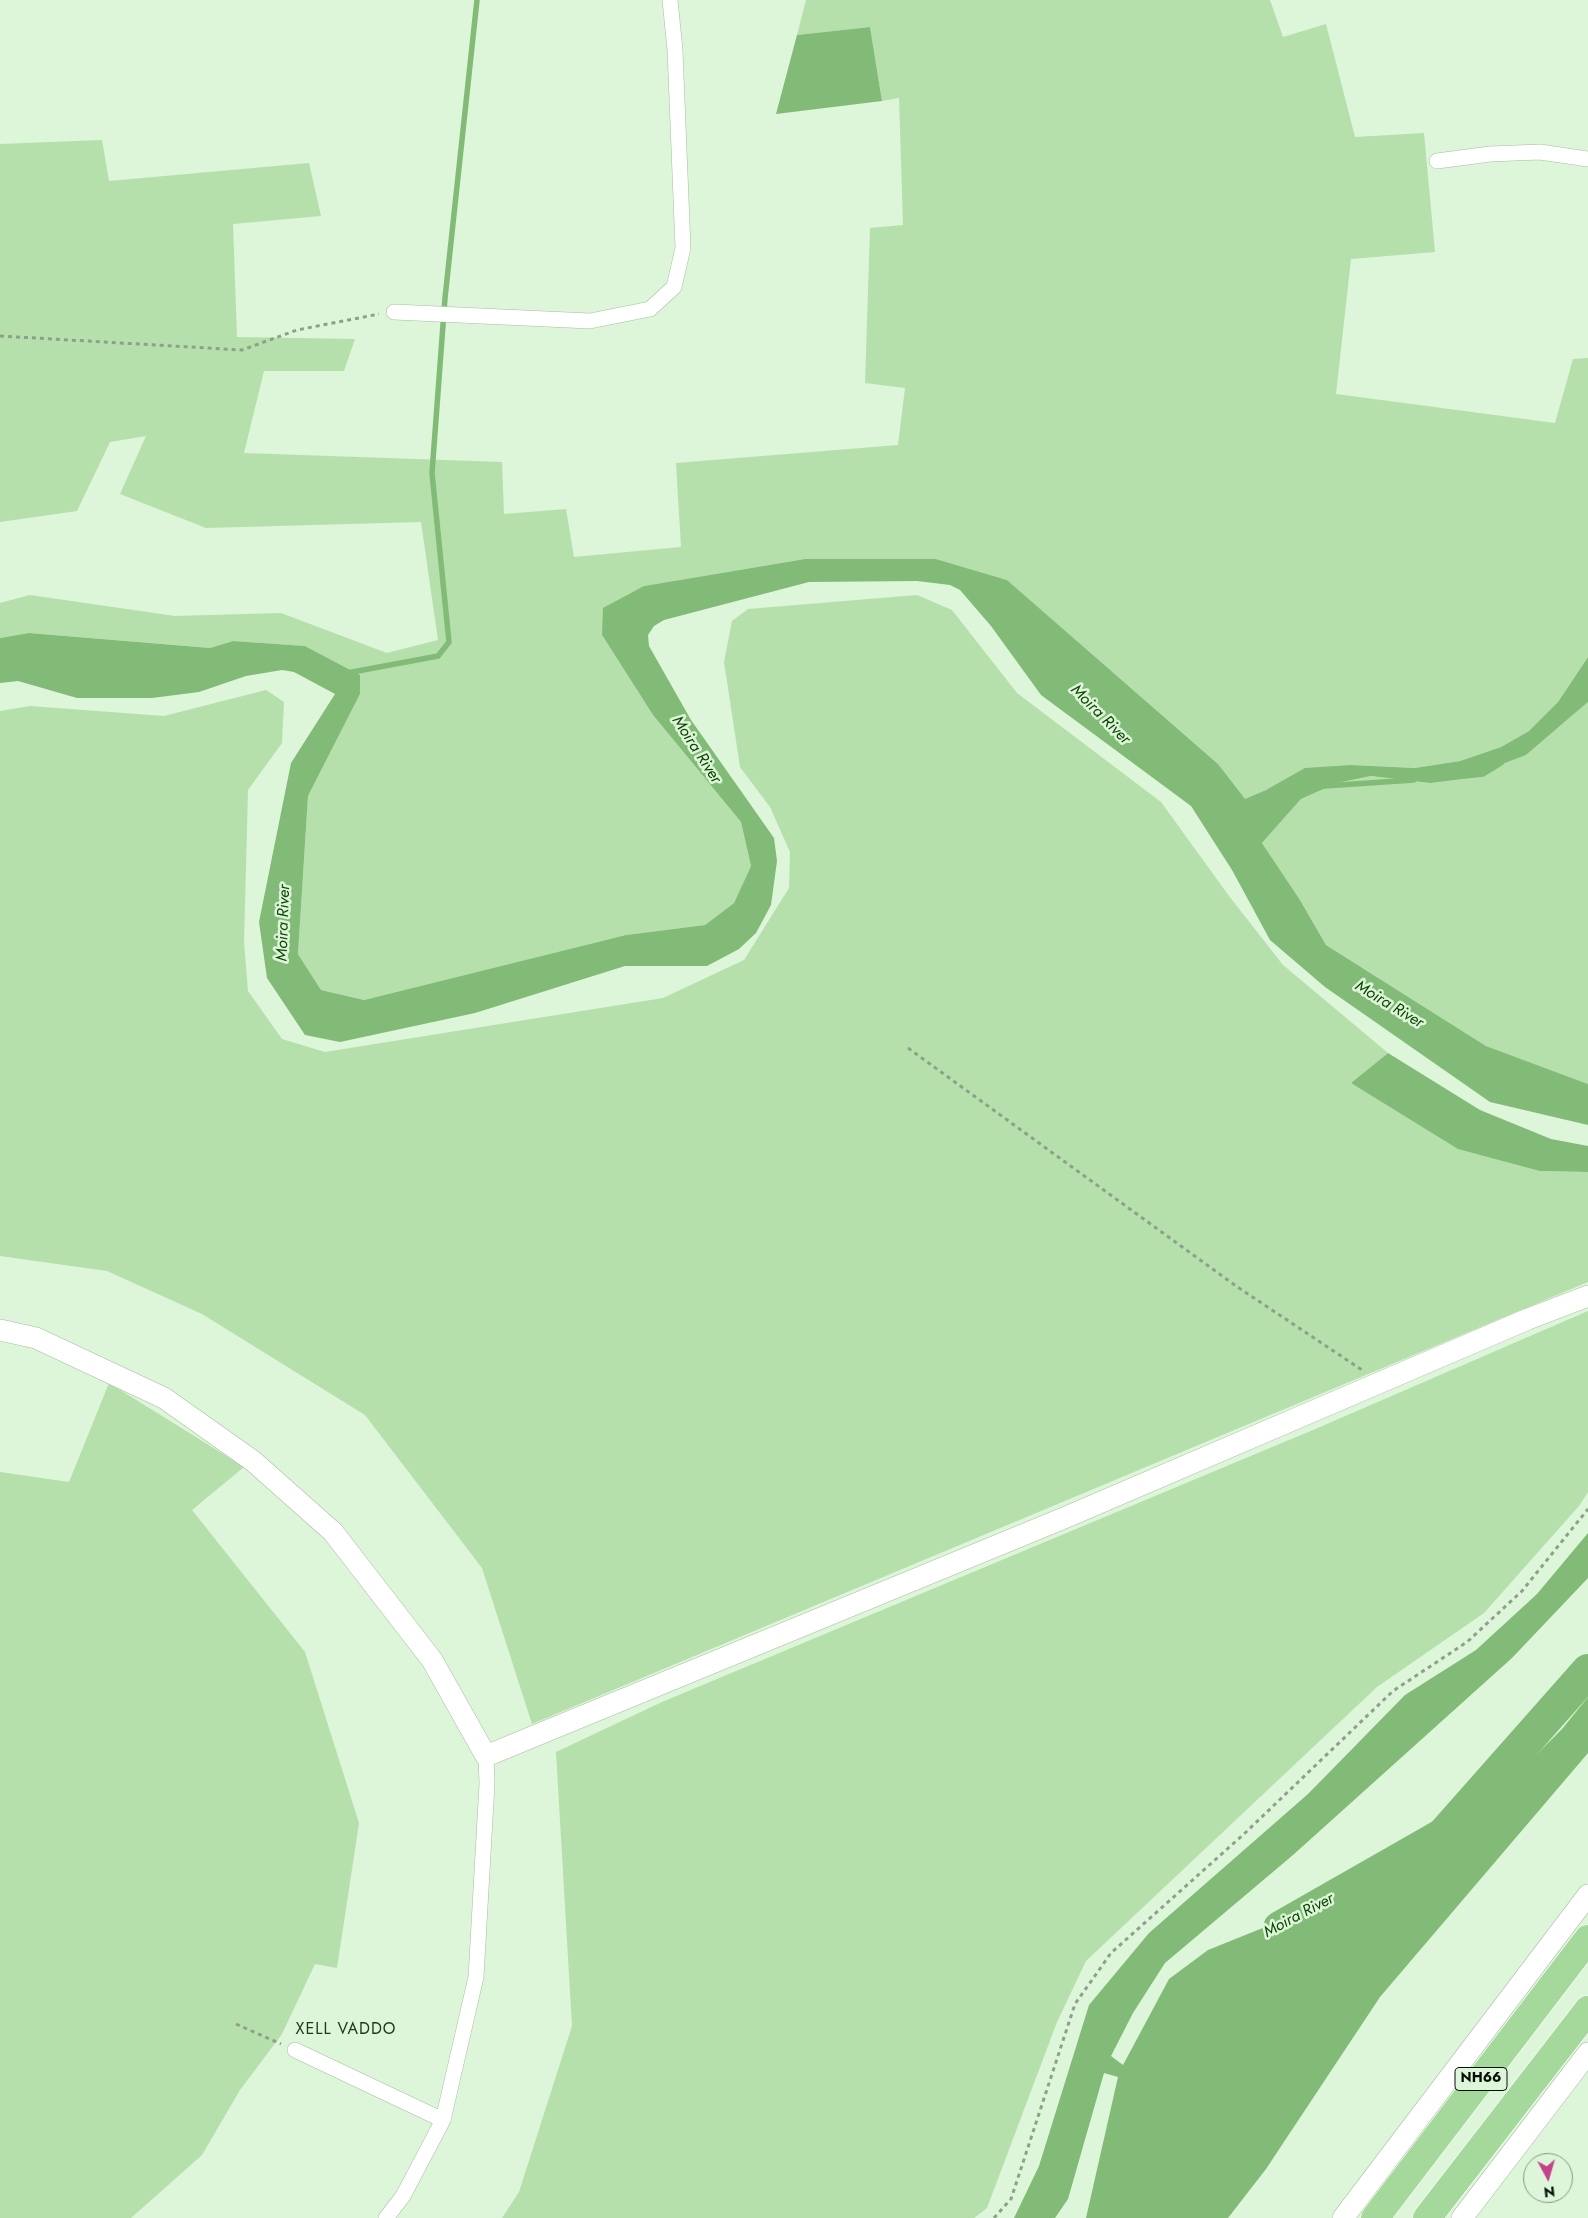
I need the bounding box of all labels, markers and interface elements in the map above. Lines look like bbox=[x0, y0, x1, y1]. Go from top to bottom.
water label: Moira River bbox=[1066, 681, 1134, 749]
water label: Moira River bbox=[667, 713, 725, 787]
water label: Moira River bbox=[273, 884, 295, 962]
water label: Moira River bbox=[1351, 977, 1427, 1033]
water label: Moira River bbox=[1261, 1890, 1337, 1942]
district label: XELL VADDO bbox=[294, 2020, 398, 2040]
road number: NH66 bbox=[1455, 2068, 1507, 2090]
north arrow bbox=[1523, 2153, 1573, 2203]
text: N bbox=[1543, 2181, 1556, 2202]

